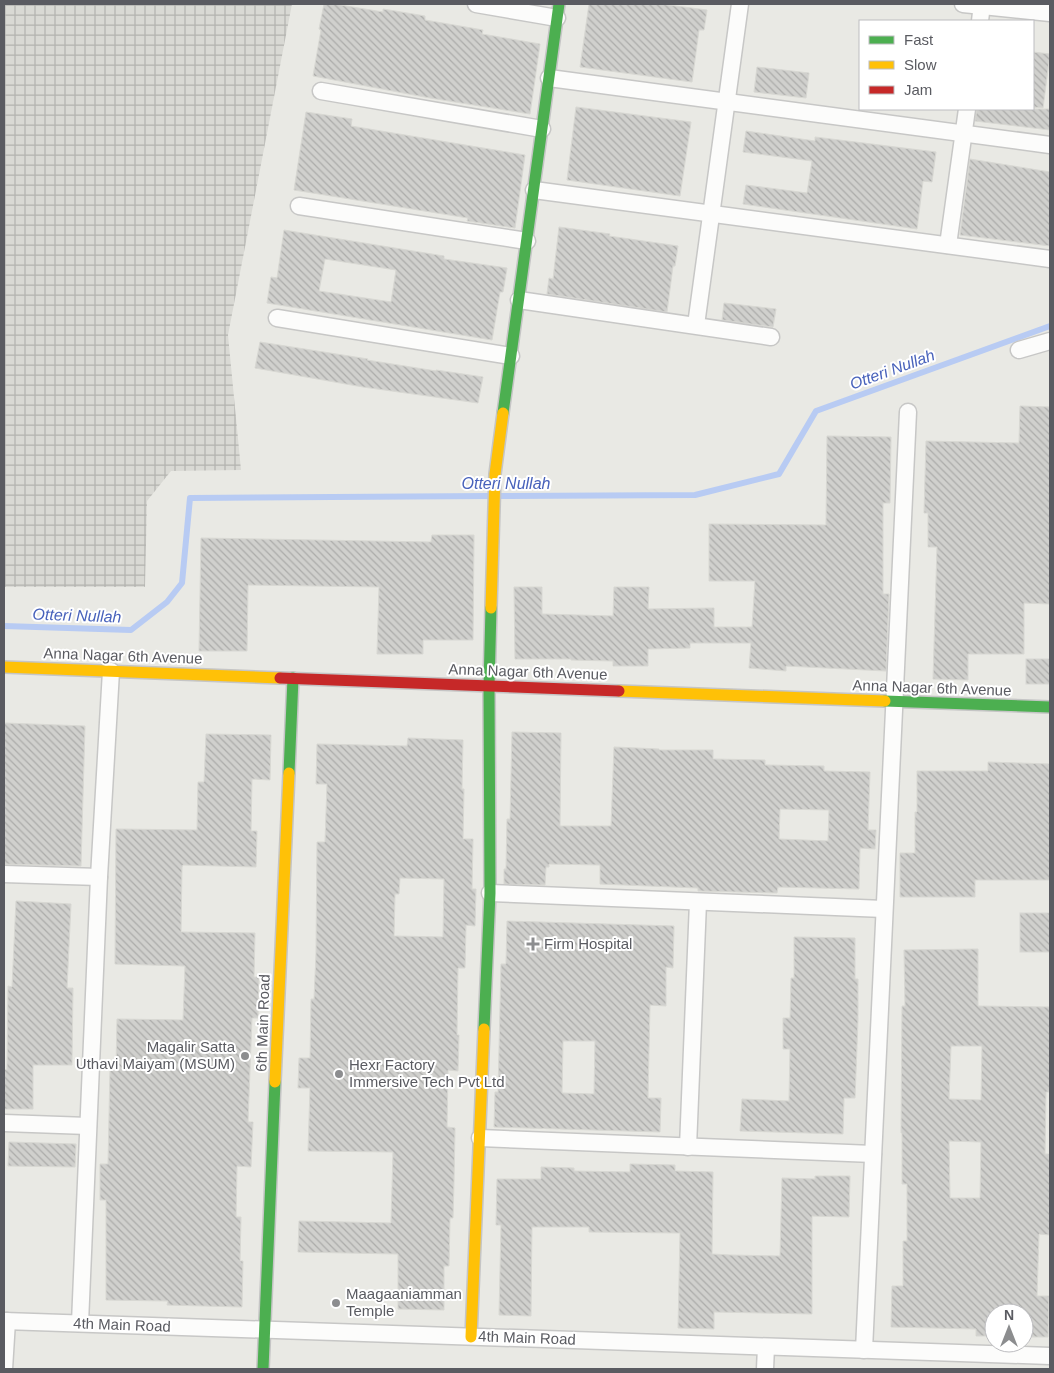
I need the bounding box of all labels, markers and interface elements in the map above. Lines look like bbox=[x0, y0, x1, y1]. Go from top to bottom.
legend bbox=[859, 20, 1034, 110]
text: Fast bbox=[904, 31, 934, 48]
text: Slow bbox=[904, 56, 937, 73]
text: Jam bbox=[904, 81, 932, 98]
water label: Otteri Nullah bbox=[847, 346, 937, 393]
water label: Otteri Nullah bbox=[462, 475, 551, 492]
water label: Otteri Nullah bbox=[32, 605, 122, 626]
street label: Anna Nagar 6th Avenue bbox=[43, 644, 203, 667]
street label: Anna Nagar 6th Avenue bbox=[448, 660, 608, 683]
street label: Anna Nagar 6th Avenue bbox=[852, 676, 1012, 699]
place label: Firm Hospital bbox=[544, 935, 632, 952]
marker: Firm Hospital bbox=[526, 937, 540, 951]
street label: 6th Main Road bbox=[252, 974, 273, 1072]
place label: Magalir Satta Uthavi Maiyam (MSUM) bbox=[76, 1038, 236, 1072]
marker: Magalir Satta Uthavi Maiyam (MSUM) bbox=[239, 1050, 251, 1062]
place label: Hexr Factory Immersive Tech Pvt Ltd bbox=[349, 1056, 505, 1090]
marker: Hexr Factory Immersive Tech Pvt Ltd bbox=[333, 1068, 345, 1080]
place label: Maagaaniamman Temple bbox=[346, 1285, 462, 1319]
marker: Maagaaniamman Temple bbox=[330, 1297, 342, 1309]
north arrow bbox=[984, 1303, 1034, 1353]
text: N bbox=[1004, 1307, 1014, 1323]
street label: 4th Main Road bbox=[73, 1314, 171, 1335]
street label: 4th Main Road bbox=[478, 1327, 576, 1348]

